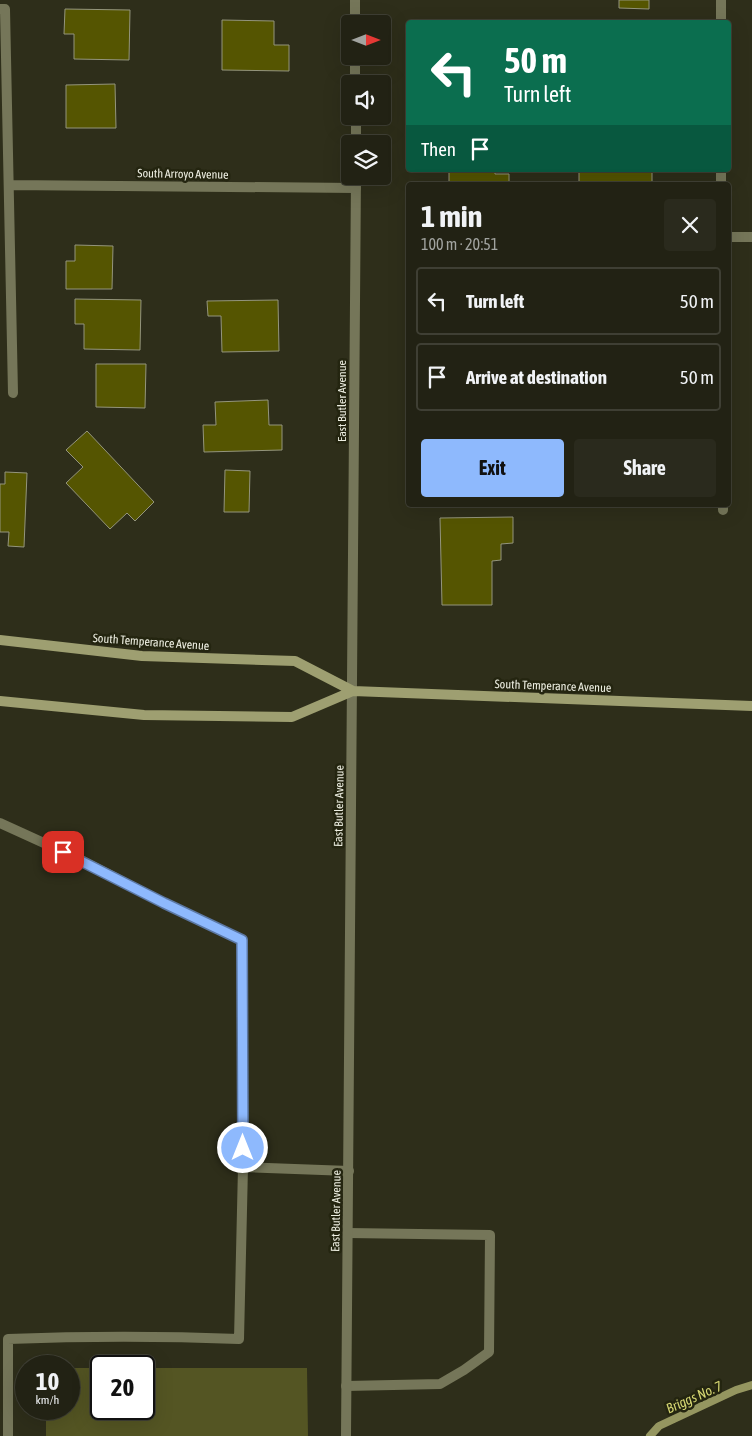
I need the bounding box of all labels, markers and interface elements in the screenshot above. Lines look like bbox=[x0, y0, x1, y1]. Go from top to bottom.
north arrow bbox=[341, 15, 391, 65]
map controls bbox=[341, 15, 391, 185]
icon: left bbox=[421, 40, 486, 105]
text: 50 m bbox=[504, 40, 567, 80]
button: sound bbox=[341, 75, 391, 125]
text: Turn left bbox=[504, 81, 571, 107]
button: layers bbox=[341, 135, 391, 185]
icon: arrive bbox=[466, 135, 494, 163]
text: Then bbox=[421, 138, 456, 160]
street label: South Arroyo Avenue bbox=[137, 166, 229, 182]
text: 1 min bbox=[421, 199, 482, 233]
button: close bbox=[664, 199, 716, 251]
text: 100 m · 20:51 bbox=[421, 235, 498, 253]
icon: left bbox=[423, 287, 451, 315]
text: Turn left bbox=[466, 290, 524, 312]
text: 50 m bbox=[680, 290, 714, 312]
street label: East Butler Avenue bbox=[335, 360, 349, 442]
icon: arrive bbox=[423, 363, 451, 391]
text: Arrive at destination bbox=[466, 366, 607, 388]
text: 50 m bbox=[680, 366, 714, 388]
button: Exit bbox=[421, 439, 564, 497]
button: Share bbox=[574, 439, 716, 497]
street label: South Temperance Avenue bbox=[92, 631, 210, 653]
street label: South Temperance Avenue bbox=[494, 677, 612, 695]
street label: East Butler Avenue bbox=[331, 765, 347, 847]
pin bbox=[42, 831, 84, 873]
icon: arrive bbox=[49, 838, 77, 866]
position arrow bbox=[216, 1121, 268, 1173]
street label: East Butler Avenue bbox=[328, 1170, 344, 1252]
speed limit sign: 20 bbox=[90, 1355, 155, 1420]
text: 10 bbox=[36, 1367, 59, 1395]
water label: Briggs No. 7 bbox=[664, 1377, 725, 1416]
text: km/h bbox=[36, 1393, 59, 1407]

